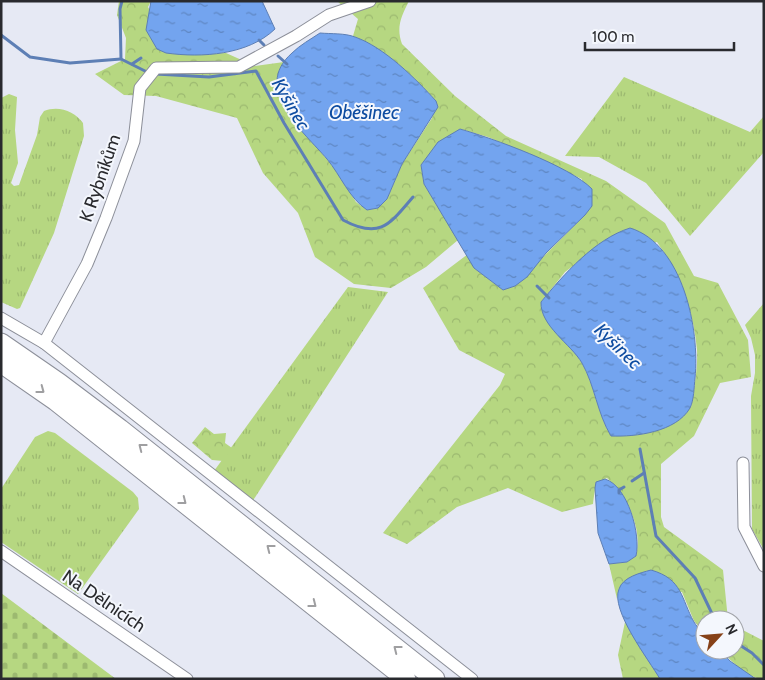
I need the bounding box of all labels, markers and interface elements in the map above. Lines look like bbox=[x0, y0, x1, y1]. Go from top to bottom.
scale bar bbox=[585, 20, 734, 52]
text: 100 m bbox=[592, 28, 634, 46]
water label: Kyšinec bbox=[267, 74, 316, 135]
water label: Oběšinec bbox=[329, 101, 400, 124]
street label: K Rybníkům bbox=[75, 131, 125, 225]
water label: Kyšinec bbox=[590, 318, 647, 375]
one-way arrow bbox=[35, 385, 44, 393]
one-way arrow bbox=[139, 443, 148, 452]
one-way arrow bbox=[177, 495, 187, 504]
one-way arrow bbox=[267, 545, 276, 553]
street label: Na Dělnicích bbox=[58, 565, 150, 637]
one-way arrow bbox=[307, 598, 316, 606]
north arrow bbox=[695, 610, 745, 660]
text: N bbox=[721, 621, 742, 638]
one-way arrow bbox=[394, 646, 403, 654]

